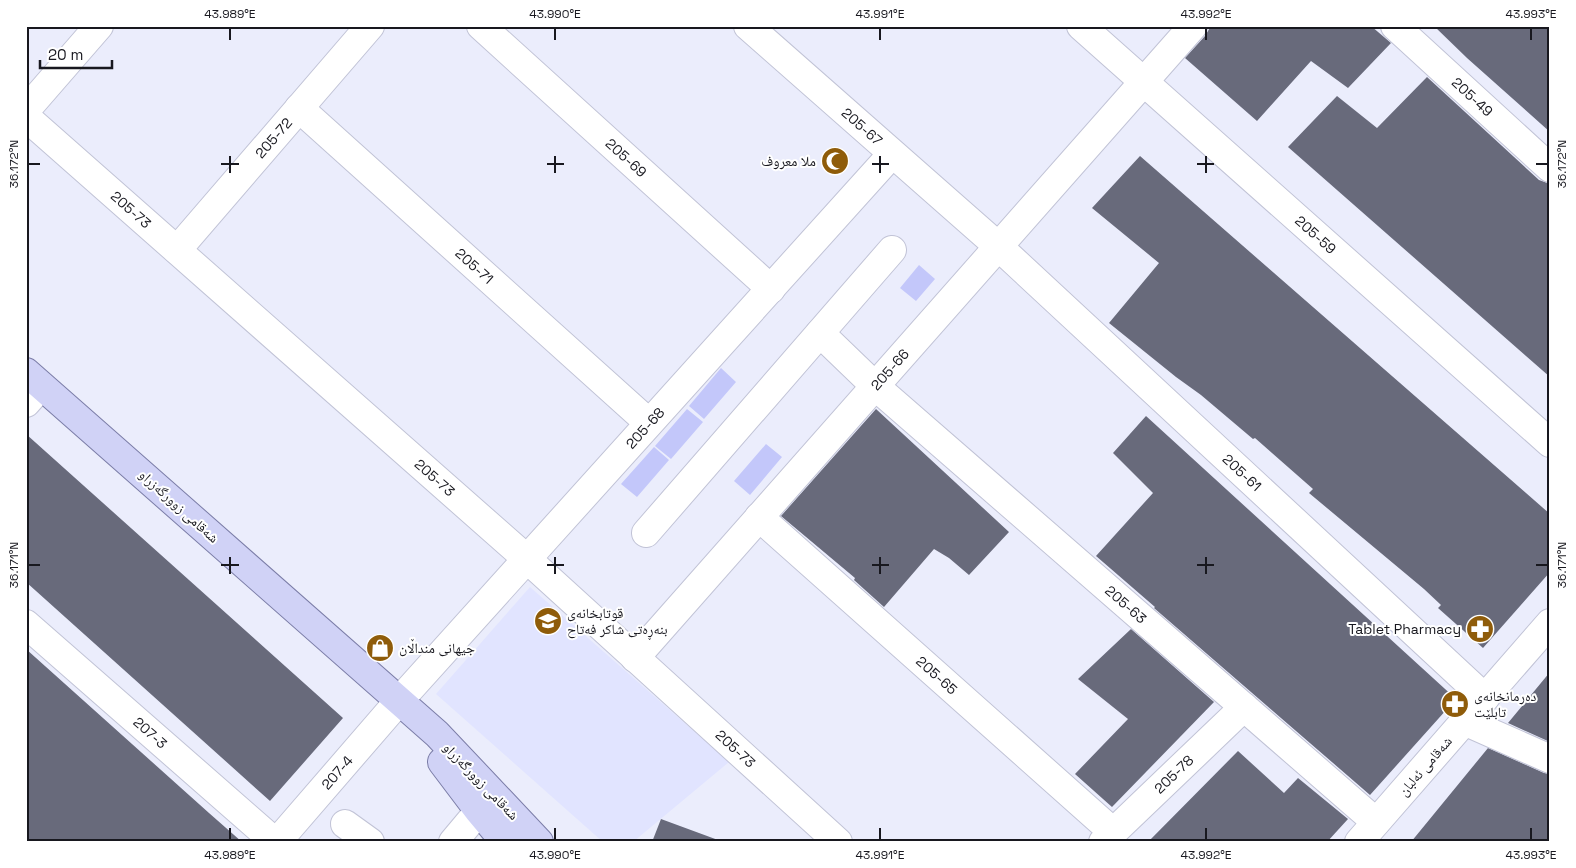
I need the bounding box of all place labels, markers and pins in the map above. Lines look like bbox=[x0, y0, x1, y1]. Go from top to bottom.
mosque icon: ملا معروف bbox=[820, 146, 850, 176]
place label: ملا معروف bbox=[761, 152, 816, 170]
place label: قوتابخانەی بنەڕەتی شاكر فەتاح bbox=[567, 604, 668, 641]
school or university icon: قوتابخانەی بنەڕەتی شاكر فەتاح bbox=[533, 606, 563, 636]
pharmacy icon: Tablet Pharmacy bbox=[1465, 614, 1495, 644]
place label: Tablet Pharmacy bbox=[1348, 620, 1461, 638]
shop icon: جیهانی منداڵان bbox=[365, 633, 395, 663]
place label: جیهانی منداڵان bbox=[399, 638, 475, 657]
place label: دەرمانخانەی تابلێت bbox=[1474, 687, 1537, 721]
pharmacy icon: دەرمانخانەی تابلێت bbox=[1440, 689, 1470, 719]

